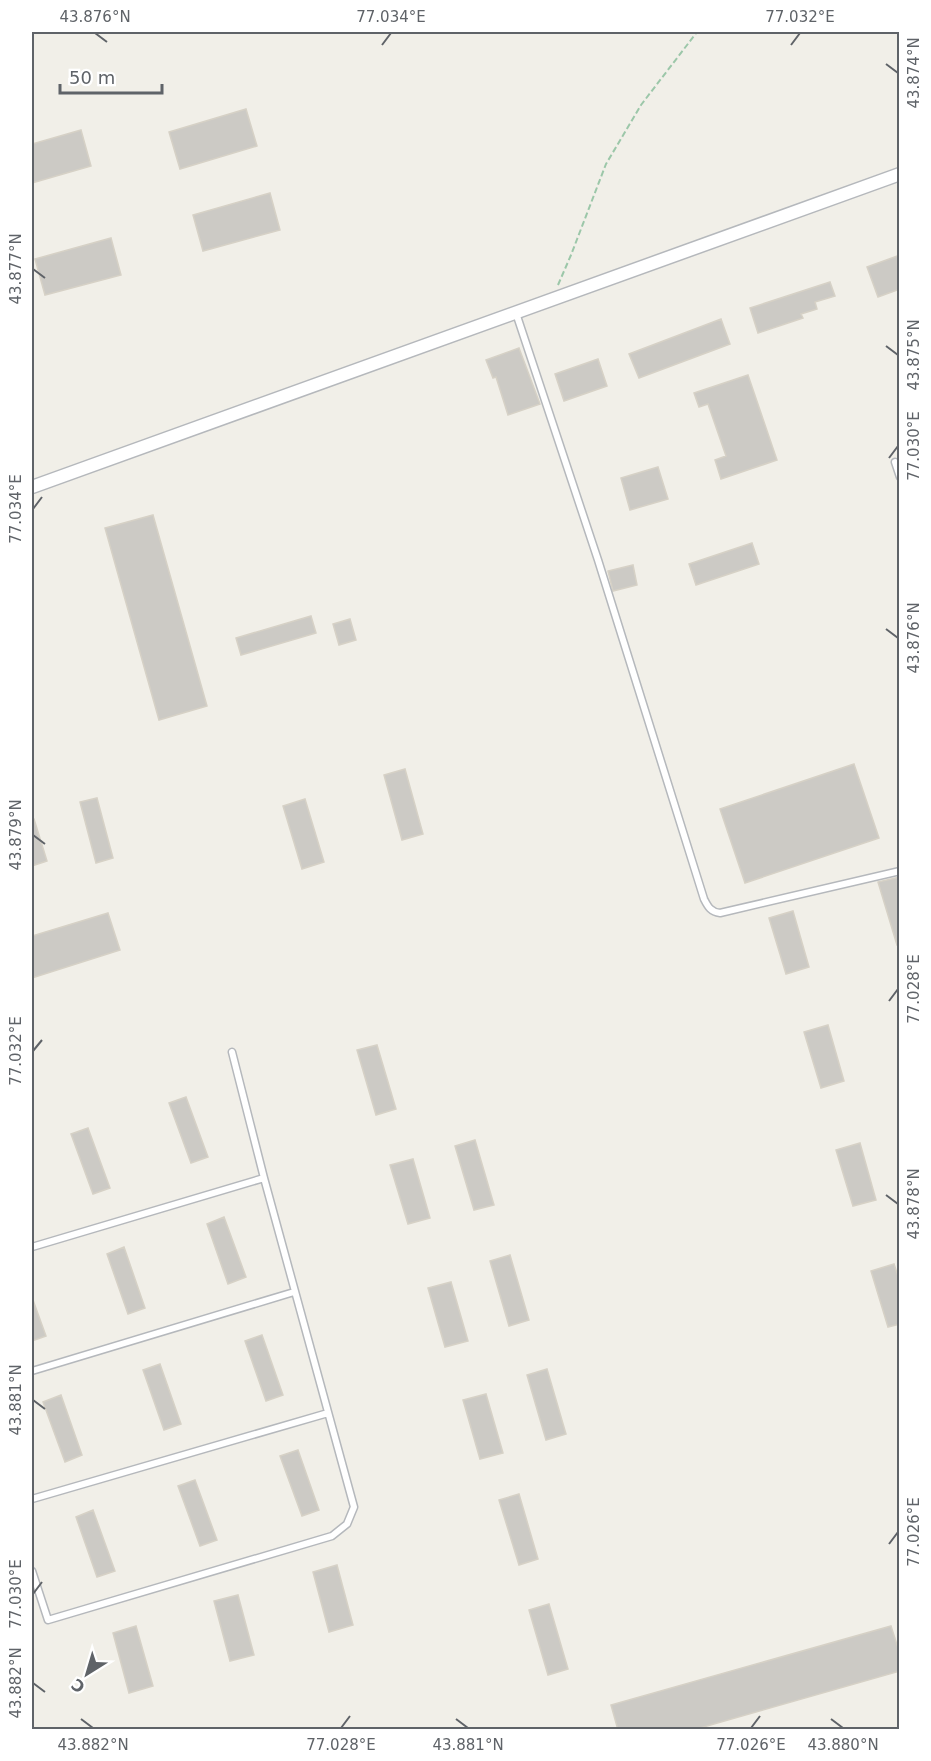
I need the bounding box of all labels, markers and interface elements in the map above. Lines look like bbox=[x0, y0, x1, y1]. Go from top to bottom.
text: 43.876°N bbox=[59, 8, 131, 26]
text: 77.034°E bbox=[356, 8, 426, 26]
text: 77.032°E bbox=[765, 8, 835, 26]
text: 43.874°N bbox=[905, 37, 923, 109]
scale bar bbox=[60, 57, 162, 95]
text: 50 m bbox=[69, 67, 115, 88]
text: 43.877°N bbox=[7, 233, 25, 305]
text: 43.875°N bbox=[905, 319, 923, 391]
text: 77.030°E bbox=[905, 411, 923, 481]
text: 77.034°E bbox=[7, 474, 25, 544]
text: 43.876°N bbox=[905, 602, 923, 674]
text: 43.879°N bbox=[7, 799, 25, 871]
text: 77.028°E bbox=[905, 954, 923, 1024]
text: 77.032°E bbox=[7, 1016, 25, 1086]
text: 43.878°N bbox=[905, 1168, 923, 1240]
text: 43.881°N bbox=[7, 1364, 25, 1436]
text: 77.026°E bbox=[905, 1497, 923, 1567]
text: 77.030°E bbox=[7, 1559, 25, 1629]
north arrow bbox=[57, 1644, 117, 1704]
text: 43.882°N bbox=[7, 1647, 25, 1719]
text: С bbox=[68, 1674, 89, 1697]
text: 43.882°N bbox=[57, 1736, 129, 1754]
text: 77.028°E bbox=[306, 1736, 376, 1754]
text: 43.881°N bbox=[432, 1736, 504, 1754]
text: 77.026°E bbox=[716, 1736, 786, 1754]
text: 43.880°N bbox=[807, 1736, 879, 1754]

